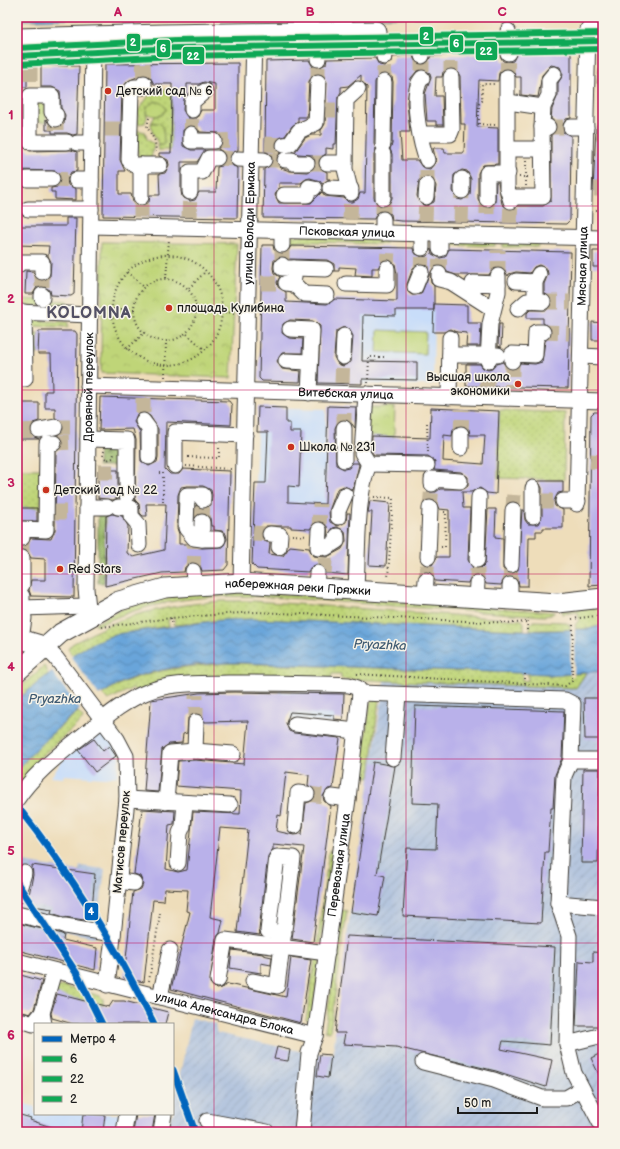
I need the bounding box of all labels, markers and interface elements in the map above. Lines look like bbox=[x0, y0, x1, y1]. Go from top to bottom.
text: A bbox=[113, 4, 122, 20]
text: B bbox=[305, 4, 315, 20]
text: C bbox=[497, 4, 507, 20]
line badge: 2 bbox=[419, 26, 434, 45]
text: 2 bbox=[423, 30, 430, 43]
line badge: 2 bbox=[126, 33, 141, 52]
line badge: 6 bbox=[449, 34, 464, 53]
text: 2 bbox=[130, 36, 137, 49]
text: 6 bbox=[453, 37, 460, 50]
line badge: 6 bbox=[156, 39, 171, 58]
line badge: 22 bbox=[475, 41, 498, 61]
text: 6 bbox=[160, 42, 167, 55]
text: 22 bbox=[479, 45, 493, 58]
line badge: 22 bbox=[182, 46, 205, 65]
text: 22 bbox=[186, 50, 200, 63]
place label: Детский сад № 6 bbox=[116, 84, 213, 99]
marker: Детский сад № 6 bbox=[103, 86, 113, 96]
text: 1 bbox=[8, 107, 14, 123]
street label: улица Володи Ермака bbox=[241, 161, 259, 285]
street label: Псковская улица bbox=[299, 223, 395, 241]
street label: Мясная улица bbox=[574, 226, 591, 306]
text: 2 bbox=[7, 291, 15, 307]
place label: площадь Кулибина bbox=[177, 301, 284, 316]
marker: площадь Кулибина bbox=[164, 303, 174, 313]
district label: KOLOMNA bbox=[46, 304, 132, 323]
street label: Дровяной переулок bbox=[80, 332, 97, 442]
place label: Высшая школа экономики bbox=[426, 370, 510, 399]
marker: Высшая школа экономики bbox=[513, 379, 523, 389]
street label: Витебская улица bbox=[298, 385, 394, 402]
place label: Школа № 231 bbox=[299, 440, 375, 455]
marker: Школа № 231 bbox=[286, 442, 296, 452]
text: 3 bbox=[7, 475, 15, 491]
place label: Детский сад № 22 bbox=[54, 483, 157, 498]
marker: Детский сад № 22 bbox=[41, 485, 51, 495]
place label: Red Stars bbox=[68, 562, 121, 577]
marker: Red Stars bbox=[55, 564, 65, 574]
street label: набережная реки Пряжки bbox=[224, 575, 371, 599]
water label: Pryazhka bbox=[353, 636, 407, 654]
text: 4 bbox=[7, 659, 15, 675]
water label: Pryazhka bbox=[29, 691, 81, 707]
street label: Матисов переулок bbox=[110, 789, 134, 894]
street label: Перевозная улица bbox=[324, 812, 353, 918]
text: 5 bbox=[7, 843, 15, 859]
line badge: 4 bbox=[84, 902, 99, 921]
text: 4 bbox=[88, 905, 95, 918]
street label: улица Александра Блока bbox=[154, 989, 295, 1038]
legend bbox=[34, 1023, 174, 1115]
text: 6 bbox=[7, 1027, 15, 1043]
text: Метро 4 bbox=[70, 1032, 117, 1047]
text: 6 bbox=[70, 1052, 77, 1067]
text: 22 bbox=[70, 1072, 84, 1087]
scale bar bbox=[458, 1089, 537, 1115]
text: 2 bbox=[70, 1092, 77, 1107]
text: 50 m bbox=[464, 1096, 491, 1111]

